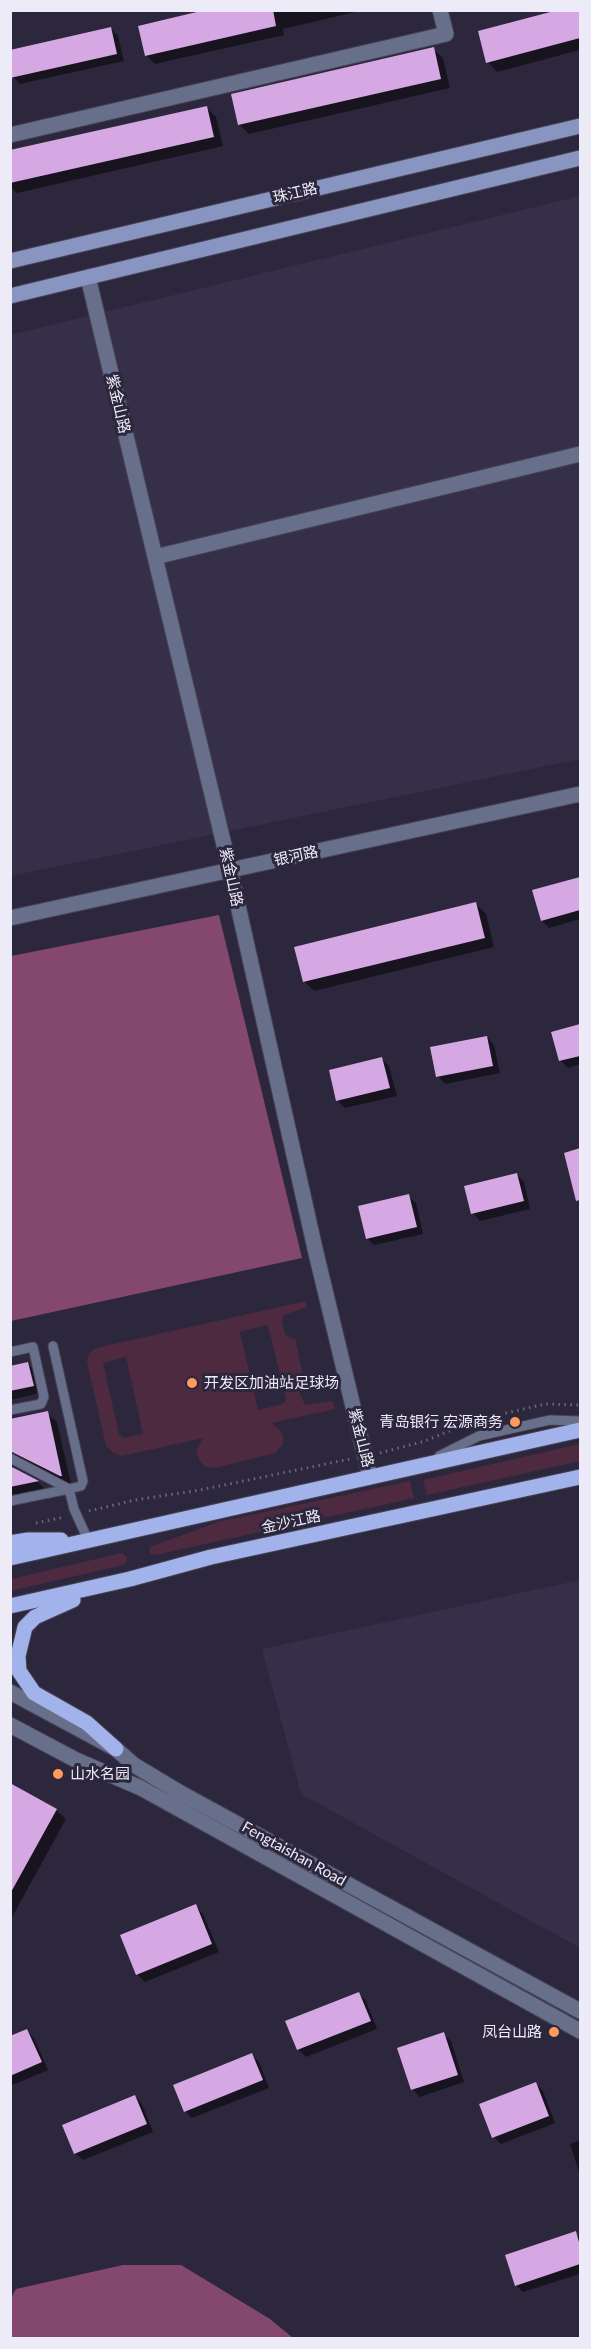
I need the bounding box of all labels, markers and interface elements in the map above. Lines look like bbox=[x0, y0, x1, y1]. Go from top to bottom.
street label: 珠江路 bbox=[271, 179, 319, 207]
street label: 紫金山路 bbox=[102, 373, 134, 435]
street label: 银河路 bbox=[272, 843, 320, 869]
street label: 紫金山路 bbox=[216, 846, 246, 908]
place label: 开发区加油站足球场 bbox=[204, 1374, 339, 1392]
marker: 开发区加油站足球场 bbox=[185, 1376, 199, 1390]
street label: 紫金山路 bbox=[345, 1407, 377, 1469]
place label: 青岛银行 宏源商务 bbox=[379, 1413, 503, 1431]
marker: 青岛银行 宏源商务 bbox=[508, 1415, 522, 1429]
street label: 金沙江路 bbox=[260, 1507, 322, 1537]
place label: 山水名园 bbox=[70, 1765, 130, 1783]
marker: 山水名园 bbox=[51, 1767, 65, 1781]
street label: Fengtaishan Road bbox=[239, 1818, 349, 1890]
place label: 凤台山路 bbox=[482, 2023, 542, 2041]
marker: 凤台山路 bbox=[547, 2025, 561, 2039]

